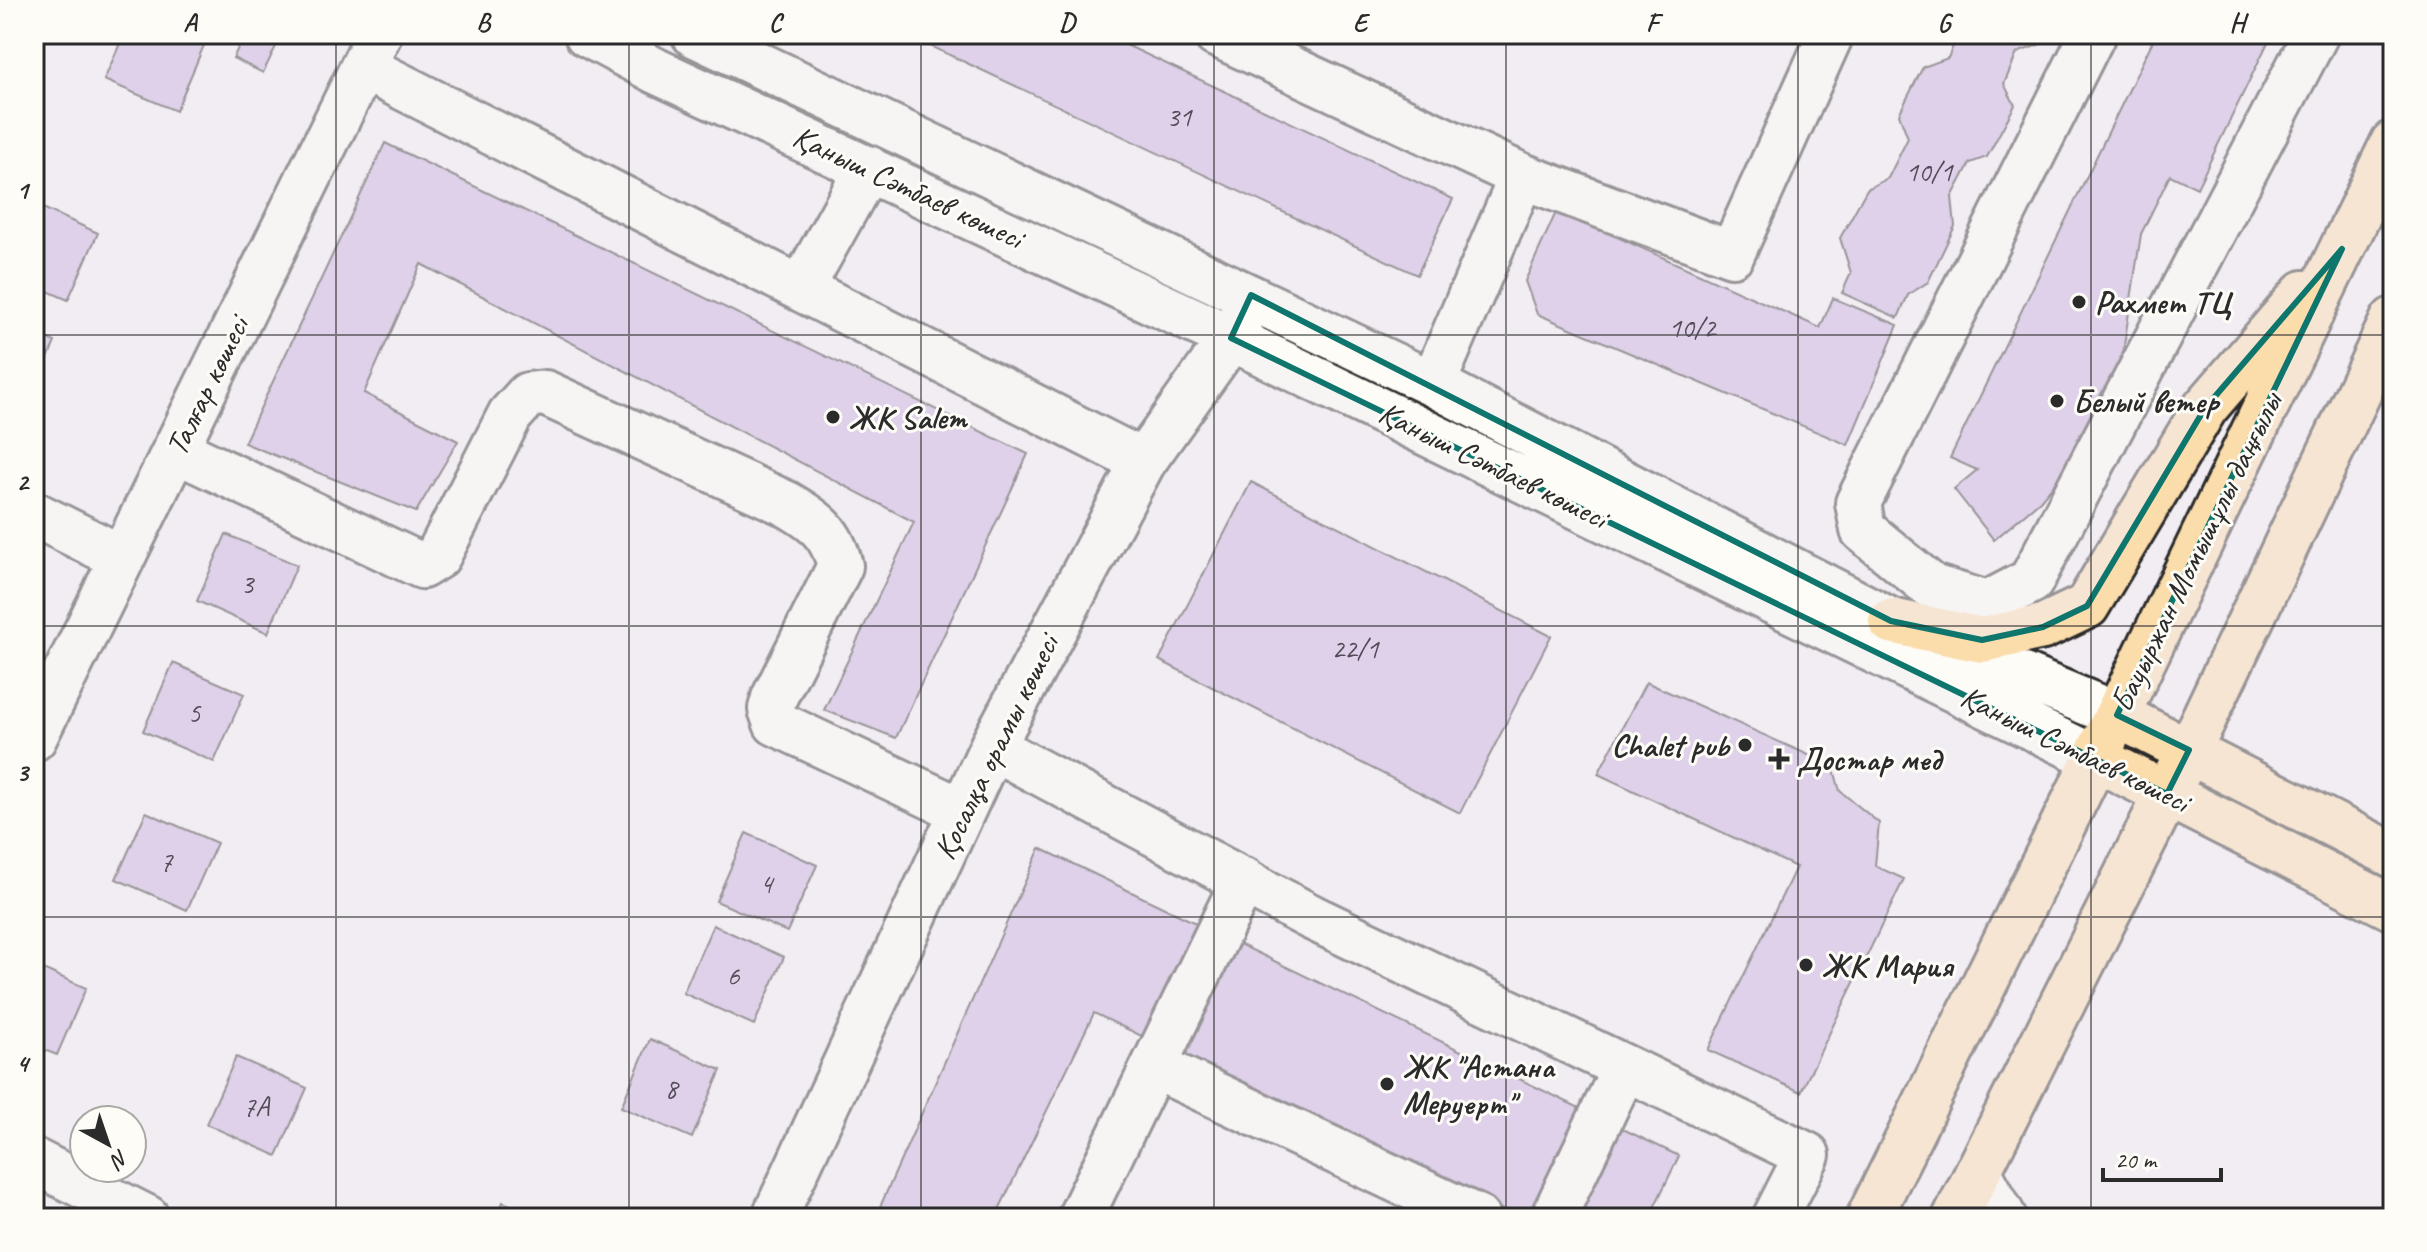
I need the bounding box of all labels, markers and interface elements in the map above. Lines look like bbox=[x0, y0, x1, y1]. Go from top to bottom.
text: A bbox=[183, 6, 198, 39]
text: B bbox=[476, 6, 492, 39]
text: C bbox=[769, 6, 785, 39]
text: D bbox=[1059, 6, 1077, 39]
text: E bbox=[1353, 6, 1371, 39]
text: F bbox=[1646, 6, 1664, 39]
text: G bbox=[1938, 6, 1954, 39]
text: H bbox=[2230, 6, 2250, 39]
house number: 31 bbox=[1166, 99, 1193, 134]
street label: Қаныш Сәтбаев көшесі bbox=[786, 116, 1033, 260]
house number: 10/1 bbox=[1905, 154, 1954, 189]
text: 1 bbox=[16, 174, 31, 207]
place label: Рахмет ТЦ bbox=[2095, 282, 2233, 323]
marker: Рахмет ТЦ bbox=[2070, 293, 2088, 311]
street label: Талғар көшесі bbox=[156, 306, 260, 462]
house number: 10/2 bbox=[1668, 310, 1718, 345]
place label: Белый ветер bbox=[2073, 381, 2221, 422]
street label: Бауыржан Момышұлы даңғылы bbox=[2101, 384, 2292, 718]
street label: Қаныш Сәтбаев көшесі bbox=[1372, 392, 1618, 540]
marker: Белый ветер bbox=[2048, 392, 2066, 410]
place label: ЖК Salem bbox=[849, 397, 969, 438]
marker: ЖК Salem bbox=[824, 408, 842, 426]
text: 2 bbox=[16, 465, 30, 498]
house number: 3 bbox=[241, 566, 256, 601]
street label: Қосалқа орамы көшесі bbox=[924, 624, 1070, 866]
house number: 22/1 bbox=[1331, 631, 1380, 666]
street label: Қаныш Сәтбаев көшесі bbox=[1954, 676, 2200, 824]
house number: 5 bbox=[188, 695, 202, 730]
place label: Chalet pub bbox=[1611, 725, 1731, 766]
marker: Chalet pub bbox=[1736, 736, 1754, 754]
place label: Достар мед bbox=[1797, 739, 1944, 780]
marker: Достар мед bbox=[1768, 748, 1790, 770]
text: 3 bbox=[16, 756, 30, 789]
house number: 7 bbox=[160, 844, 174, 879]
house number: 4 bbox=[760, 866, 775, 901]
place label: ЖК Мария bbox=[1822, 945, 1955, 986]
marker: ЖК Мария bbox=[1797, 956, 1815, 974]
house number: 6 bbox=[727, 958, 741, 993]
place label: ЖК "Астана Меруерт" bbox=[1403, 1046, 1556, 1124]
text: 4 bbox=[16, 1047, 31, 1080]
house number: 8 bbox=[665, 1071, 680, 1106]
marker: ЖК "Астана Меруерт" bbox=[1378, 1075, 1396, 1093]
house number: 7А bbox=[243, 1089, 271, 1124]
north arrow bbox=[68, 1104, 148, 1184]
scale bar bbox=[2103, 1132, 2221, 1182]
text: N bbox=[103, 1143, 134, 1176]
text: 20 m bbox=[2115, 1145, 2158, 1175]

